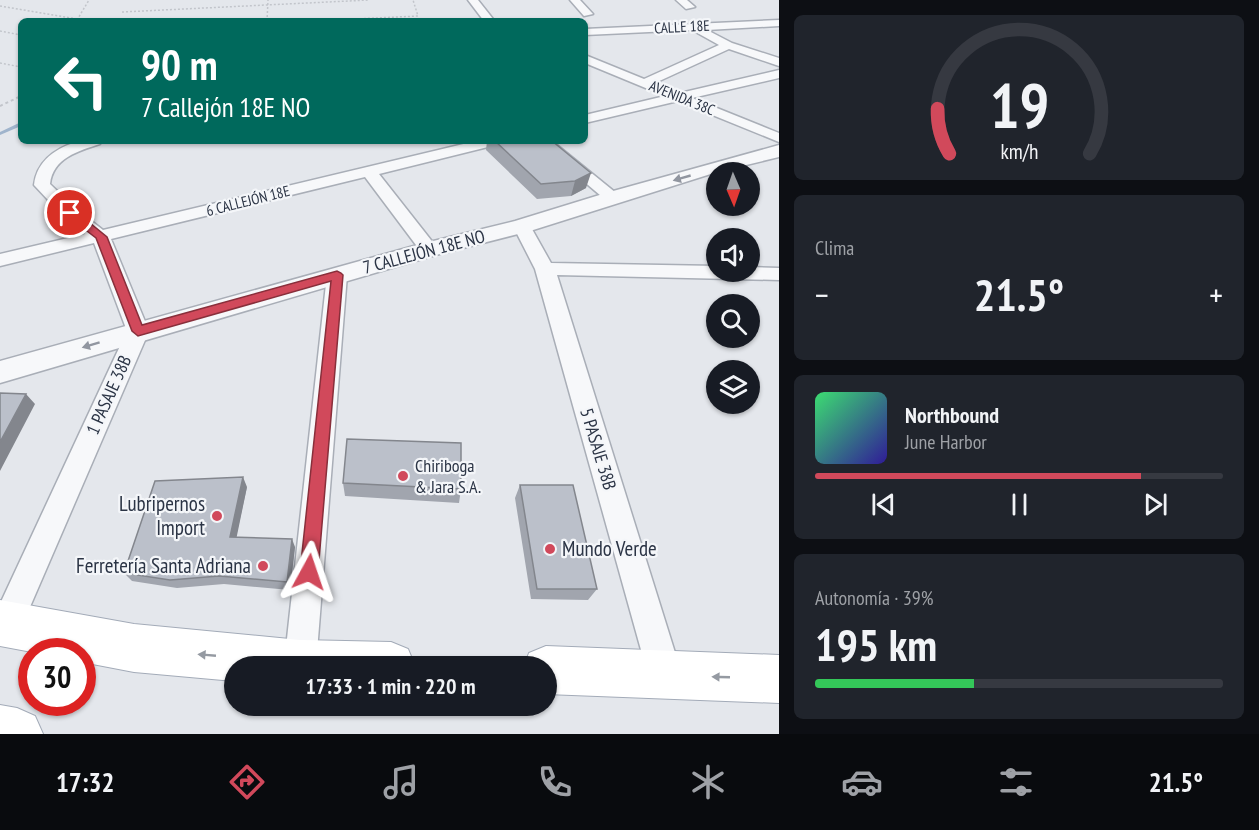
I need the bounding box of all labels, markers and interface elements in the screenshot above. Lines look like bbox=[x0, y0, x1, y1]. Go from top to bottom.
street label: CALLE 18E bbox=[654, 16, 710, 37]
text: 90 m bbox=[141, 37, 218, 92]
icon: left bbox=[42, 42, 120, 120]
text: 19 bbox=[989, 65, 1049, 146]
street label: AVENIDA 38C bbox=[647, 76, 718, 119]
text: 7 Callejón 18E NO bbox=[141, 90, 310, 124]
text: km/h bbox=[1000, 138, 1038, 166]
north arrow bbox=[706, 162, 760, 216]
map controls bbox=[706, 162, 760, 414]
one-way arrow bbox=[673, 174, 691, 183]
street label: 6 CALLEJÓN 18E bbox=[204, 181, 292, 220]
pin bbox=[44, 187, 95, 238]
icon: arrive bbox=[53, 196, 86, 229]
street label: 7 CALLEJÓN 18E NO bbox=[360, 224, 487, 279]
button: sound bbox=[706, 228, 760, 282]
text: Clima bbox=[815, 235, 854, 261]
text: 21.5° bbox=[974, 265, 1064, 323]
text: − bbox=[815, 273, 829, 316]
text: + bbox=[1209, 273, 1223, 316]
button: search bbox=[706, 294, 760, 348]
one-way arrow bbox=[81, 341, 99, 350]
street label: 1 PASAJE 38B bbox=[81, 352, 136, 438]
button: layers bbox=[706, 360, 760, 414]
text: Northbound bbox=[905, 401, 999, 429]
street label: 5 PASAJE 38B bbox=[575, 405, 622, 493]
text: June Harbor bbox=[905, 429, 987, 455]
place label: Chiriboga & Jara S.A. bbox=[415, 454, 481, 498]
marker: Chiriboga & Jara S.A. bbox=[396, 469, 410, 483]
icon: previous bbox=[867, 488, 900, 521]
icon: pause bbox=[1003, 488, 1036, 521]
icon: next bbox=[1139, 488, 1172, 521]
place label: Lubripernos Import bbox=[119, 490, 205, 541]
marker: Lubripernos Import bbox=[210, 509, 224, 523]
place label: Mundo Verde bbox=[562, 535, 657, 562]
position arrow bbox=[277, 540, 341, 604]
marker: Mundo Verde bbox=[543, 542, 557, 556]
place label: Ferretería Santa Adriana bbox=[76, 552, 251, 579]
marker: Ferretería Santa Adriana bbox=[256, 559, 270, 573]
text: Autonomía · 39% bbox=[815, 585, 933, 611]
text: 195 km bbox=[815, 615, 937, 673]
speed limit sign: 30 bbox=[18, 638, 96, 716]
one-way arrow bbox=[197, 650, 216, 660]
text: 17:33 · 1 min · 220 m bbox=[305, 672, 476, 700]
one-way arrow bbox=[711, 672, 730, 682]
icon: directions bbox=[226, 761, 268, 803]
icon: music bbox=[380, 761, 422, 803]
icon: phone bbox=[534, 761, 576, 803]
icon: climate bbox=[687, 761, 729, 803]
icon: car bbox=[841, 761, 883, 803]
icon: filters bbox=[995, 761, 1037, 803]
text: 17:32 bbox=[56, 765, 114, 799]
text: 21.5° bbox=[1149, 765, 1203, 799]

